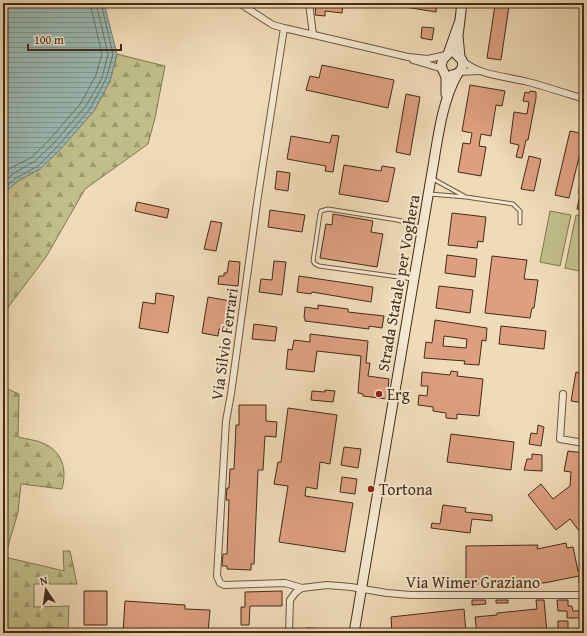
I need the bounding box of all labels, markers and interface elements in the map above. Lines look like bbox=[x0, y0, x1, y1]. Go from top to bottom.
scale bar bbox=[28, 26, 121, 52]
text: 100 m bbox=[34, 31, 64, 48]
street label: Strada Statale per Voghera bbox=[371, 192, 425, 373]
street label: Via Silvio Ferrari bbox=[204, 286, 244, 402]
place label: Erg bbox=[387, 382, 410, 406]
marker: Erg bbox=[374, 389, 384, 399]
place label: Tortona bbox=[379, 477, 433, 501]
marker: Tortona bbox=[366, 484, 376, 494]
north arrow bbox=[26, 570, 66, 610]
street label: Via Wimer Graziano bbox=[406, 570, 540, 594]
text: N bbox=[38, 571, 50, 589]

